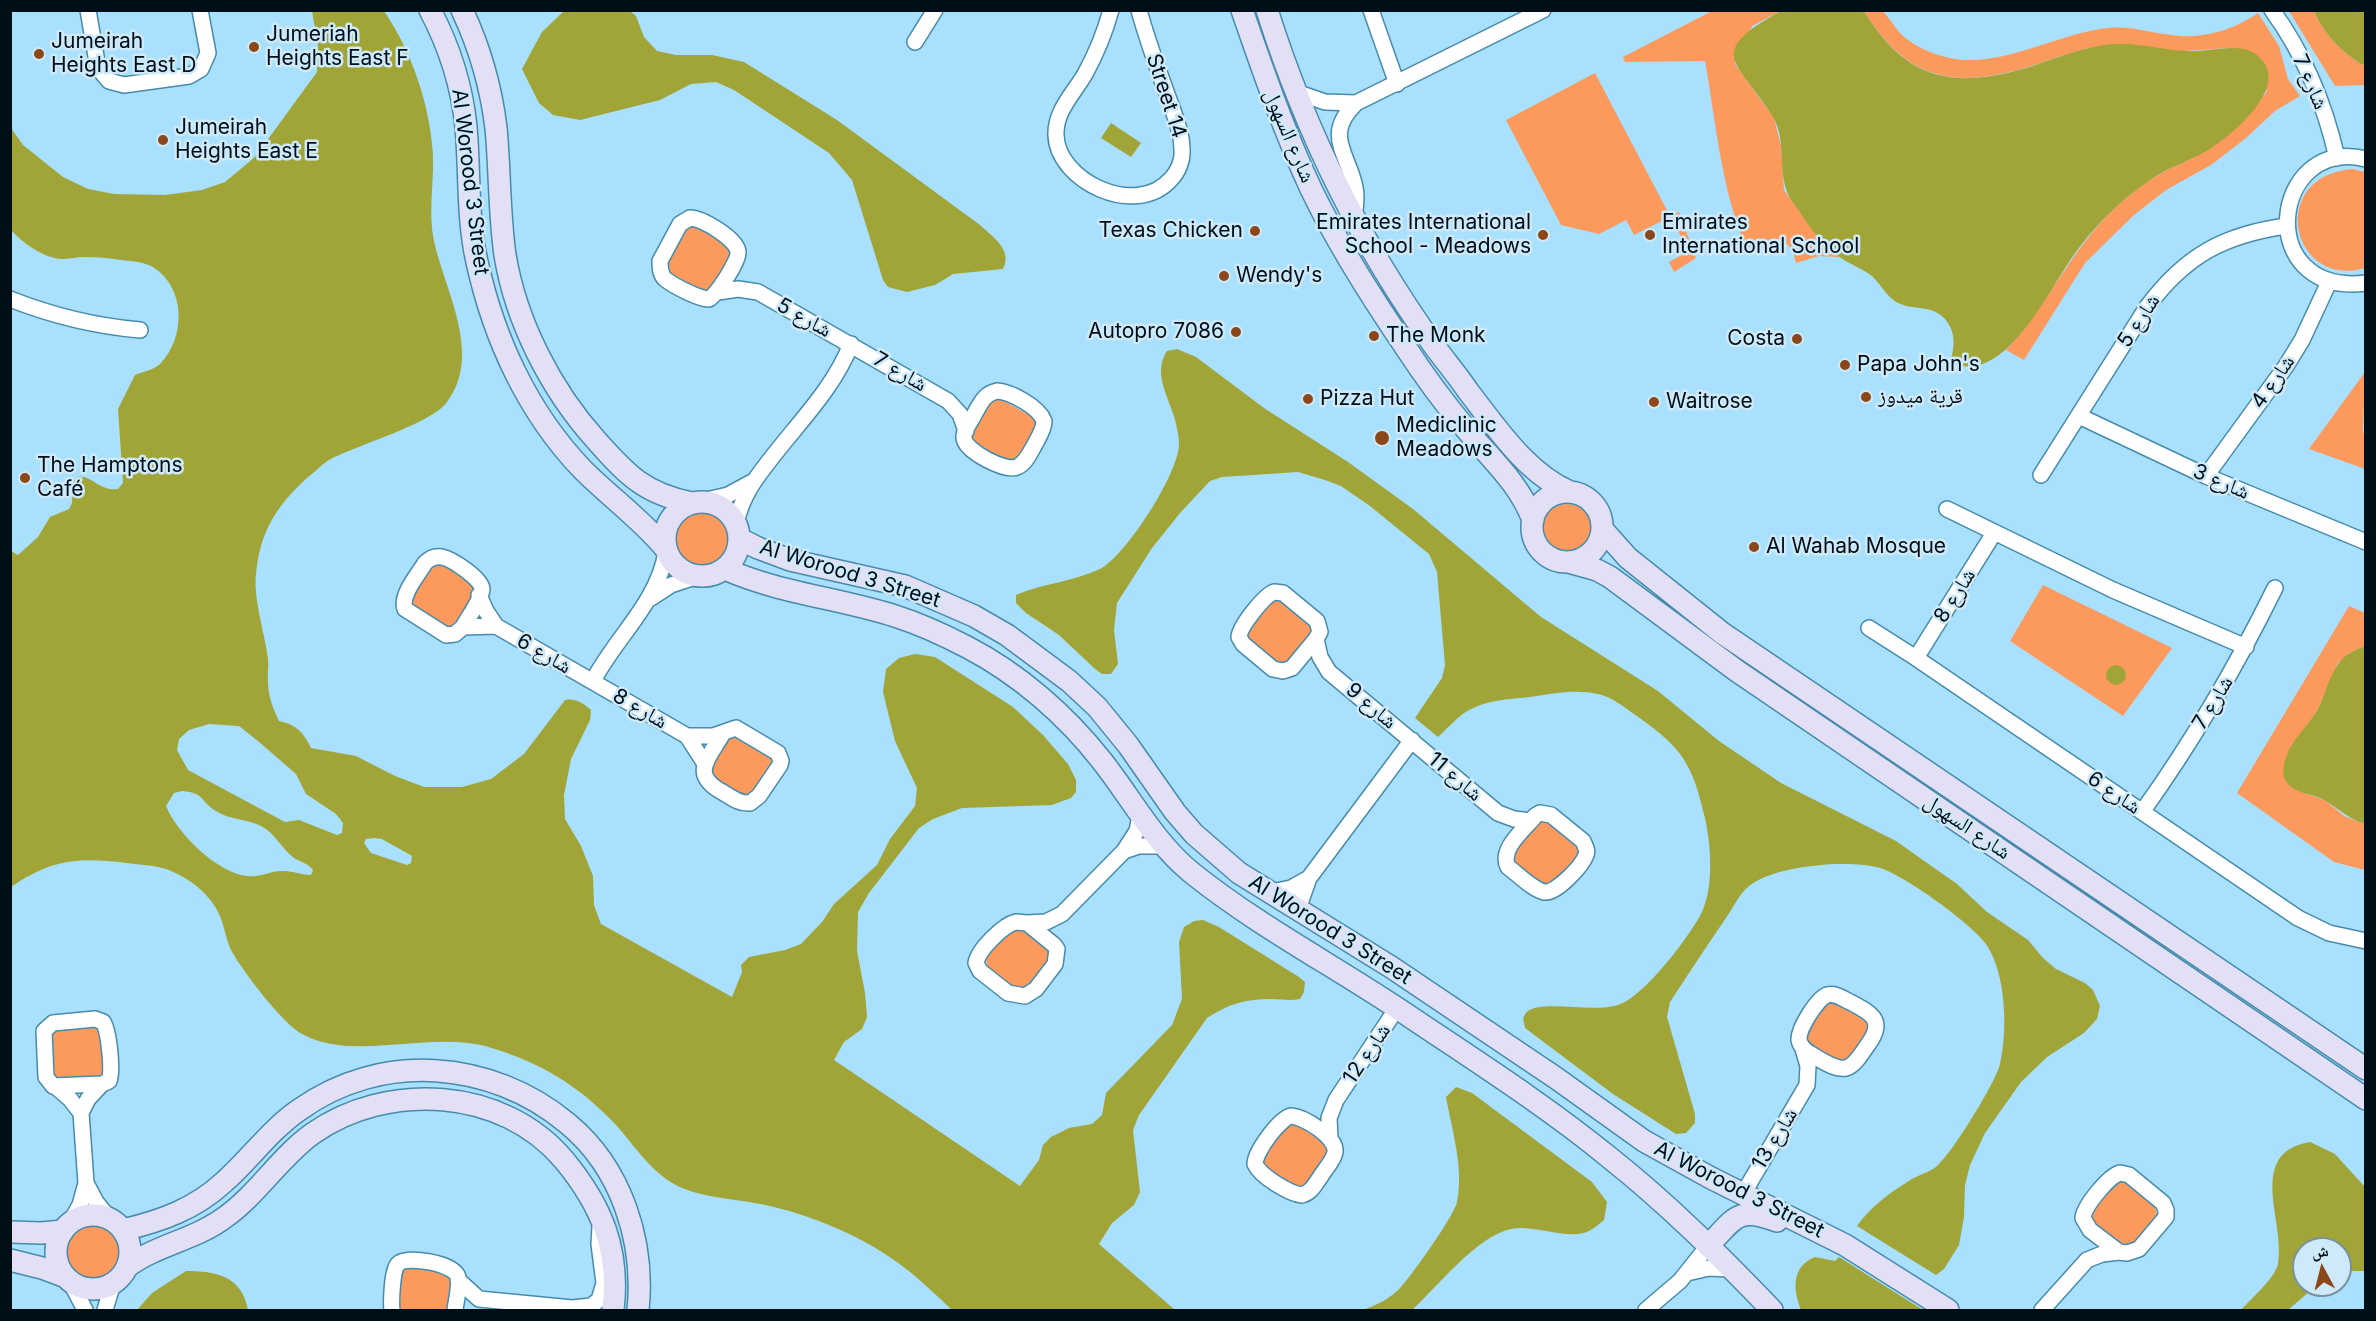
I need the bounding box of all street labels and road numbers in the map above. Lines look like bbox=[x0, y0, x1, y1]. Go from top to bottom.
street label: Street 14 bbox=[1141, 51, 1191, 141]
street label: شارع 7 bbox=[2287, 51, 2333, 113]
street label: شارع السهول bbox=[1258, 85, 1320, 187]
street label: Al Worood 3 Street bbox=[446, 87, 494, 277]
street label: شارع 5 bbox=[2112, 290, 2166, 352]
street label: شارع 5 bbox=[772, 293, 836, 343]
street label: شارع 7 bbox=[869, 347, 931, 397]
street label: شارع 4 bbox=[2246, 350, 2300, 414]
street label: شارع 3 bbox=[2189, 459, 2253, 505]
street label: Al Worood 3 Street bbox=[757, 535, 943, 613]
street label: شارع 8 bbox=[1929, 564, 1981, 628]
street label: شارع 6 bbox=[512, 628, 576, 680]
street label: شارع 7 bbox=[2187, 672, 2239, 734]
street label: شارع 9 bbox=[1340, 677, 1402, 735]
street label: شارع 8 bbox=[608, 683, 672, 735]
street label: شارع 11 bbox=[1423, 747, 1487, 807]
street label: شارع 6 bbox=[2083, 766, 2145, 820]
street label: شارع السهول bbox=[1919, 789, 2015, 865]
street label: Al Worood 3 Street bbox=[1244, 870, 1416, 990]
street label: شارع 12 bbox=[1338, 1019, 1396, 1089]
street label: شارع 13 bbox=[1747, 1104, 1803, 1174]
street label: Al Worood 3 Street bbox=[1650, 1136, 1828, 1244]

